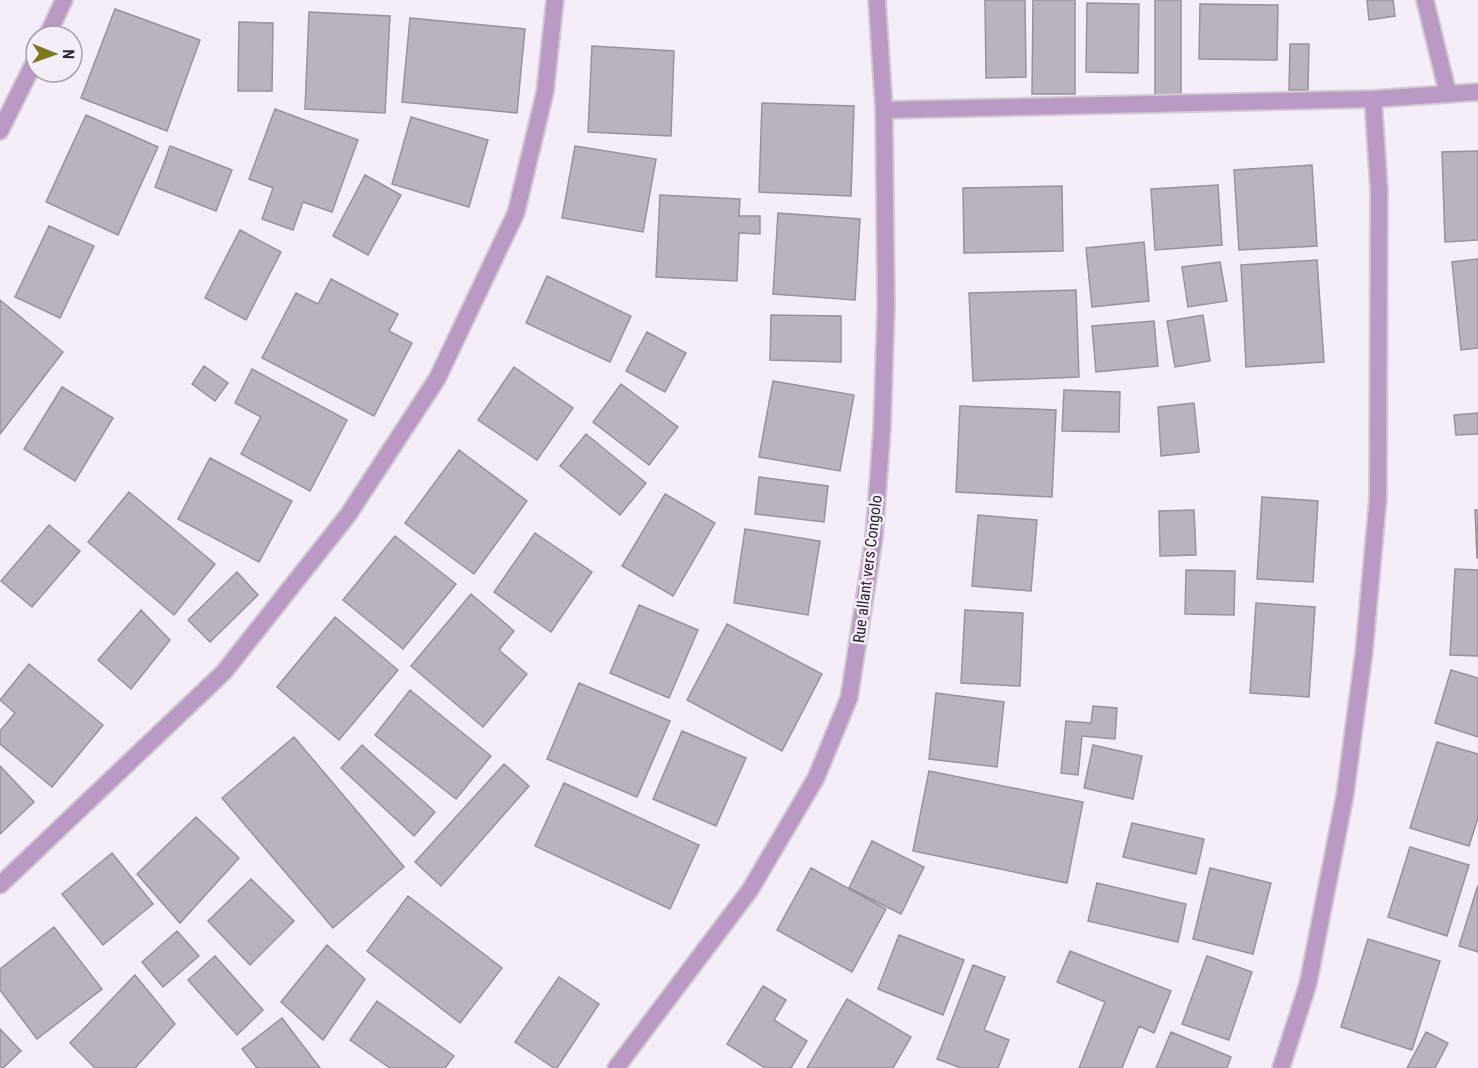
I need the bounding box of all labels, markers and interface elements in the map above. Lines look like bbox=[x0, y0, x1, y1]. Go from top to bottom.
north arrow bbox=[24, 24, 84, 84]
text: N bbox=[59, 49, 78, 59]
street label: Rue allant vers Congolo bbox=[849, 494, 886, 644]

